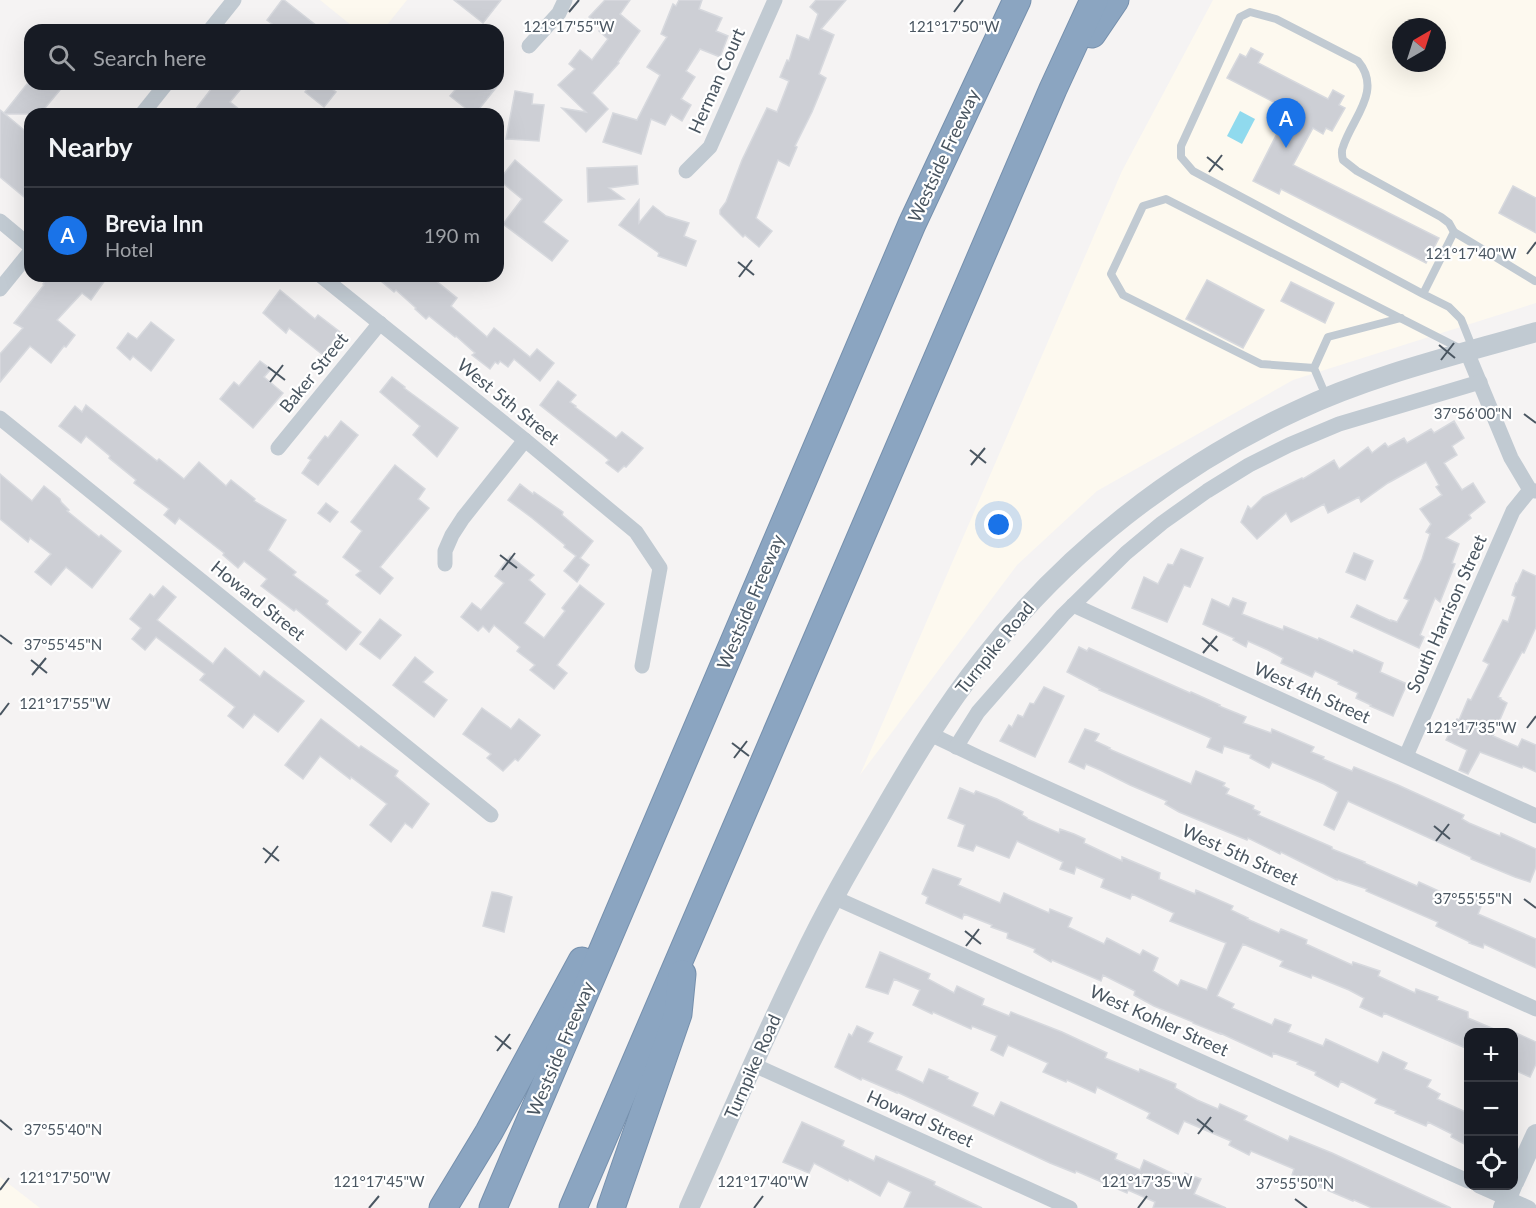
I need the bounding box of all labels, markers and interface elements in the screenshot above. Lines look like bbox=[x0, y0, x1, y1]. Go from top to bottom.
text: 121°17'55"W bbox=[523, 17, 615, 35]
text: 121°17'50"W bbox=[908, 17, 1000, 35]
north arrow bbox=[1392, 18, 1446, 72]
search box bbox=[24, 24, 504, 90]
street label: Herman Court bbox=[683, 24, 749, 137]
icon: search bbox=[45, 41, 78, 74]
text: Search here bbox=[93, 44, 206, 71]
street label: Westside Freeway bbox=[903, 85, 984, 226]
pin: A bbox=[1266, 98, 1306, 148]
text: Nearby bbox=[48, 131, 133, 163]
text: Brevia Inn bbox=[105, 210, 204, 237]
text: A bbox=[61, 223, 74, 247]
text: 190 m bbox=[424, 223, 480, 247]
text: Hotel bbox=[105, 237, 154, 261]
text: 121°17'40"W bbox=[1425, 244, 1517, 262]
street label: Baker Street bbox=[274, 327, 353, 417]
street label: West 5th Street bbox=[453, 353, 565, 449]
text: 37°56'00"N bbox=[1434, 404, 1512, 422]
your location bbox=[984, 510, 1013, 539]
street label: Westside Freeway bbox=[712, 530, 789, 672]
street label: South Harrison Street bbox=[1401, 531, 1491, 696]
street label: Howard Street bbox=[207, 556, 311, 645]
street label: Turnpike Road bbox=[950, 597, 1038, 698]
text: 37°55'45"N bbox=[24, 635, 102, 653]
street label: West 4th Street bbox=[1251, 657, 1374, 728]
text: 121°17'55"W bbox=[19, 694, 111, 712]
text: 121°17'35"W bbox=[1425, 718, 1517, 736]
street label: West 5th Street bbox=[1179, 819, 1302, 890]
text: 37°55'55"N bbox=[1434, 889, 1512, 907]
street label: Westside Freeway bbox=[522, 977, 599, 1119]
street label: West Kohler Street bbox=[1087, 980, 1233, 1061]
street label: Turnpike Road bbox=[719, 1011, 785, 1122]
map controls bbox=[1464, 1028, 1518, 1190]
button: + bbox=[1464, 1028, 1518, 1082]
button: − bbox=[1464, 1082, 1518, 1136]
street label: Howard Street bbox=[863, 1085, 978, 1152]
text: 37°55'40"N bbox=[24, 1120, 102, 1138]
button: locate bbox=[1464, 1136, 1518, 1190]
text: 121°17'50"W bbox=[19, 1168, 111, 1186]
text: 121°17'45"W bbox=[333, 1172, 425, 1190]
text: 121°17'40"W bbox=[717, 1172, 809, 1190]
text: 121°17'35"W bbox=[1101, 1172, 1193, 1190]
text: 37°55'50"N bbox=[1256, 1174, 1334, 1192]

